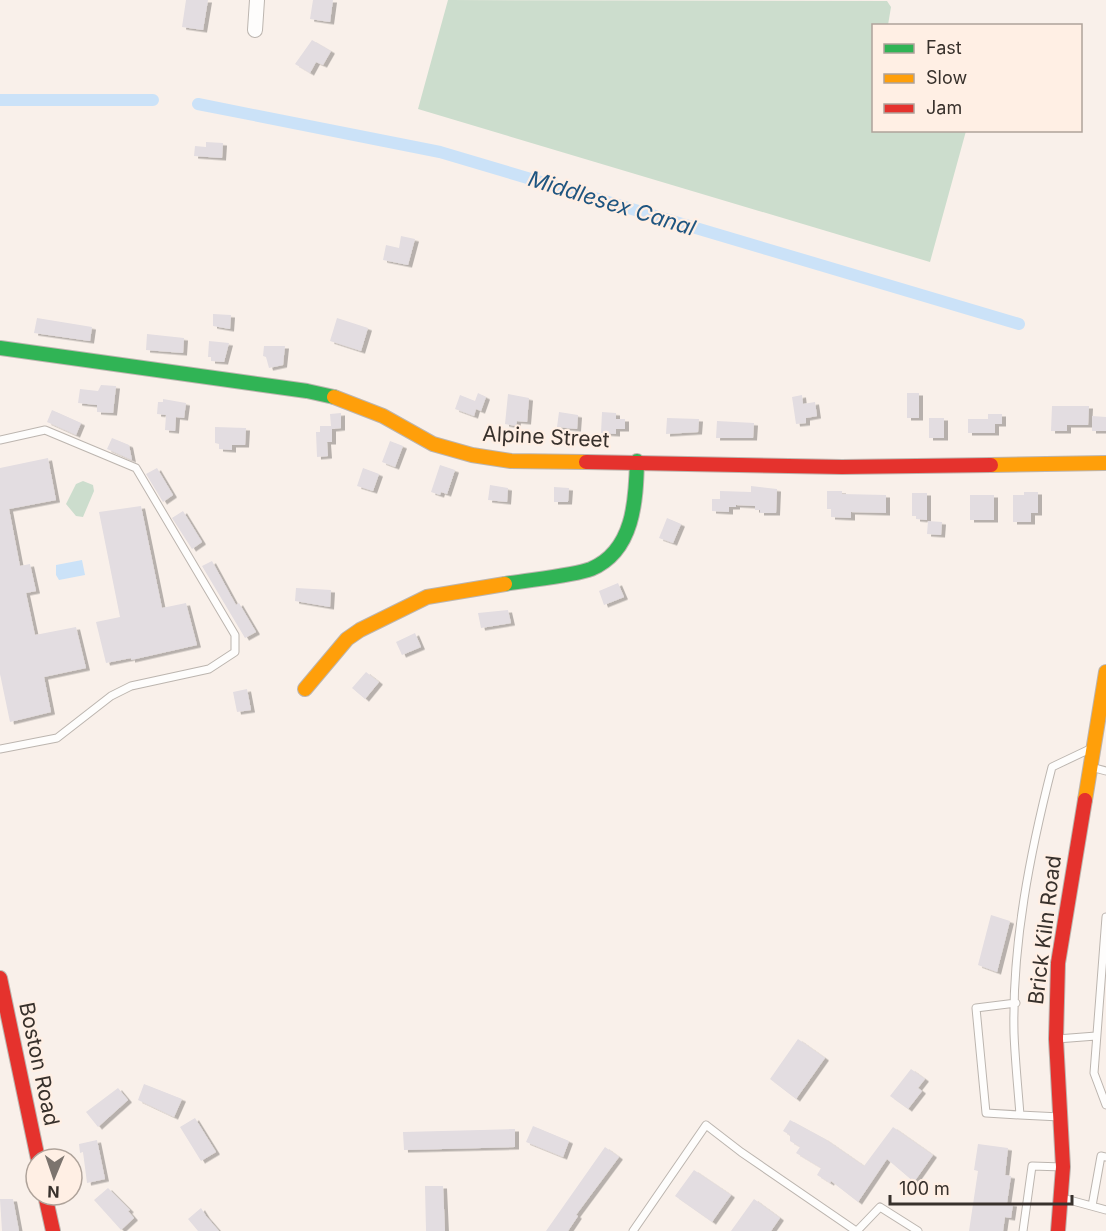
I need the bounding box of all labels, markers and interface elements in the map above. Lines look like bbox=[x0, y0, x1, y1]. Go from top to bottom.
legend bbox=[872, 24, 1082, 132]
text: Fast bbox=[926, 37, 962, 58]
text: Slow bbox=[926, 67, 967, 88]
text: Jam bbox=[926, 97, 962, 118]
water label: Middlesex Canal bbox=[525, 165, 699, 241]
street label: Alpine Street bbox=[482, 421, 610, 452]
street label: Brick Kiln Road bbox=[1023, 854, 1066, 1006]
street label: Boston Road bbox=[14, 1000, 65, 1128]
north arrow bbox=[24, 1147, 84, 1207]
scale bar bbox=[890, 1168, 1072, 1206]
text: 100 m bbox=[899, 1178, 950, 1199]
text: N bbox=[47, 1182, 60, 1202]

